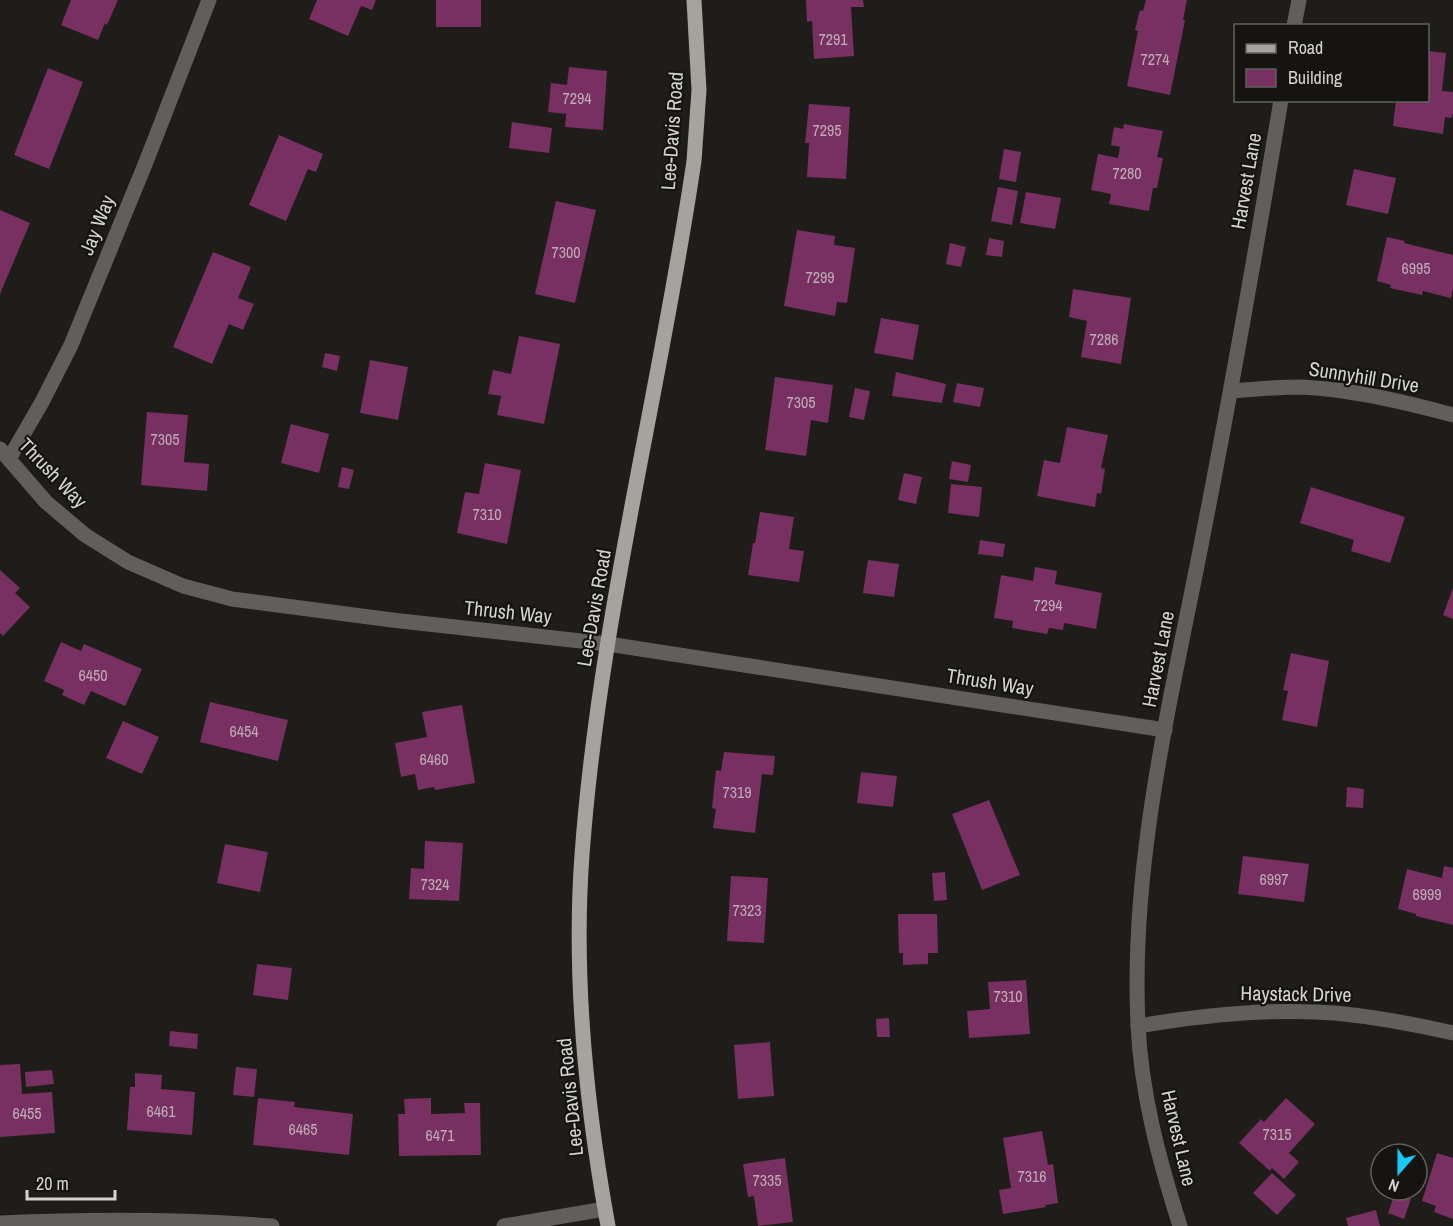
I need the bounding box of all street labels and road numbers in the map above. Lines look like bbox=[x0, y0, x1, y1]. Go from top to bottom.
street label: Lee-Davis Road bbox=[654, 71, 689, 191]
street label: Harvest Lane bbox=[1224, 131, 1267, 231]
street label: Jay Way bbox=[72, 190, 121, 259]
street label: Sunnyhill Drive bbox=[1307, 354, 1421, 399]
street label: Thrush Way bbox=[13, 432, 94, 514]
street label: Lee-Davis Road bbox=[570, 547, 617, 669]
street label: Thrush Way bbox=[463, 593, 554, 630]
street label: Harvest Lane bbox=[1135, 608, 1180, 709]
street label: Thrush Way bbox=[945, 661, 1036, 702]
street label: Haystack Drive bbox=[1240, 979, 1352, 1008]
street label: Lee-Davis Road bbox=[550, 1037, 589, 1157]
street label: Harvest Lane bbox=[1155, 1087, 1204, 1188]

